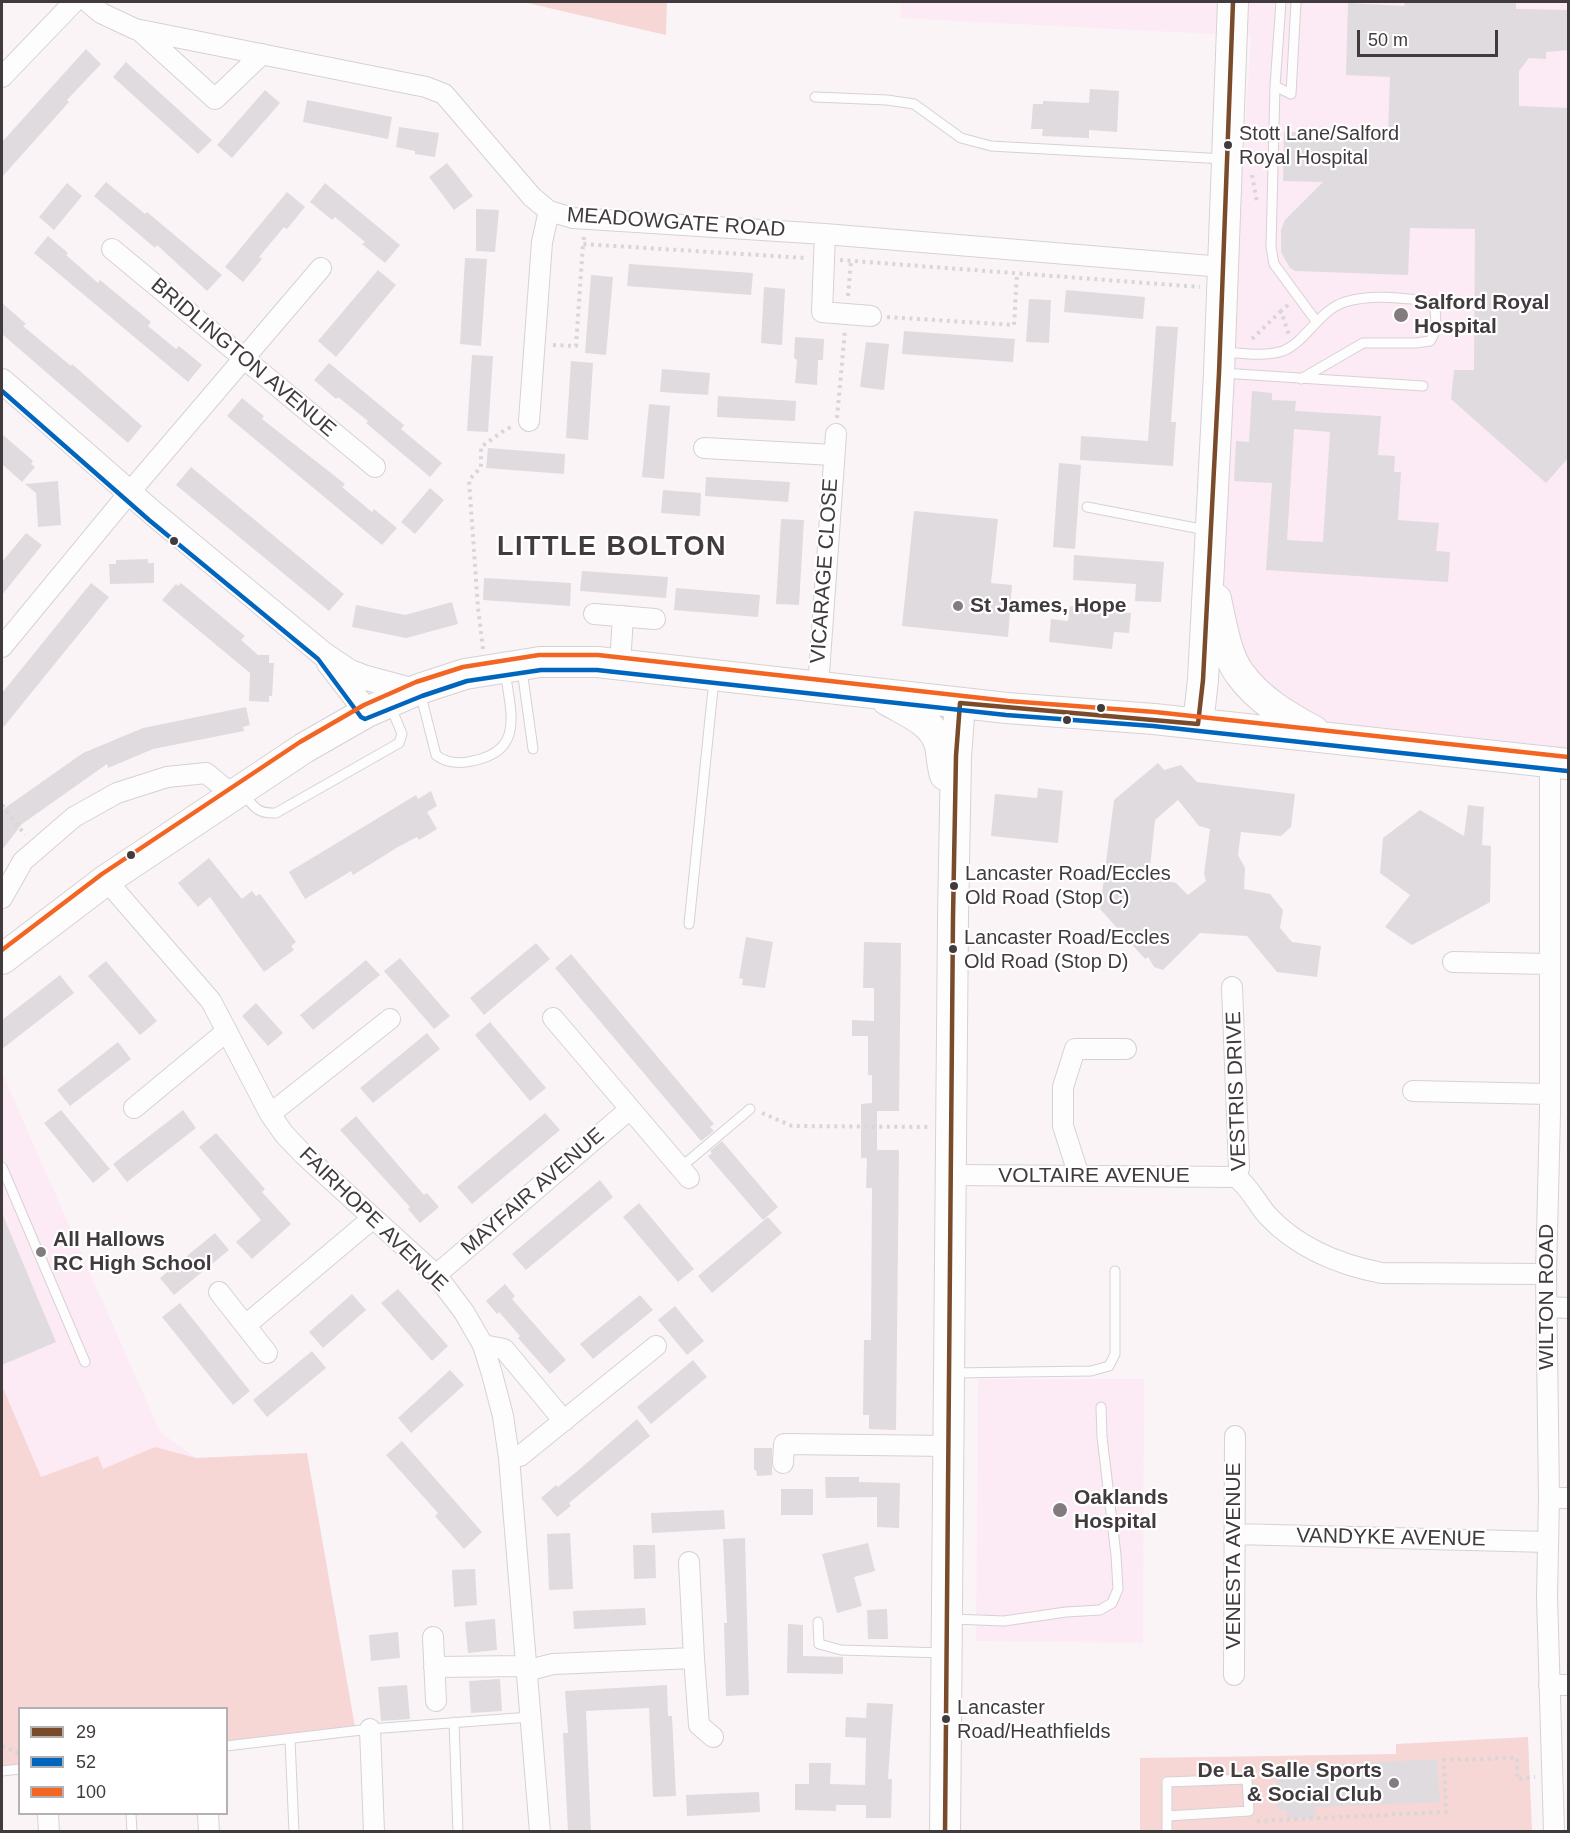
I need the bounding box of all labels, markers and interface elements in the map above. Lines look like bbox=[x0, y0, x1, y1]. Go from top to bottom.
scale bar bbox=[1360, 18, 1501, 56]
text: 50 m bbox=[1368, 30, 1408, 50]
place label: Stott Lane/Salford Royal Hospital bbox=[1239, 122, 1399, 169]
marker: Stott Lane/Salford Royal Hospital bbox=[1222, 139, 1234, 151]
street label: MEADOWGATE ROAD bbox=[566, 203, 786, 243]
street label: BRIDLINGTON AVENUE bbox=[145, 273, 341, 443]
place label: Salford Royal Hospital bbox=[1414, 290, 1549, 340]
marker: Salford Royal Hospital bbox=[1392, 306, 1410, 324]
street label: VICARAGE CLOSE bbox=[806, 478, 844, 664]
district label: LITTLE BOLTON bbox=[497, 532, 727, 564]
unlabelled marker bbox=[168, 535, 180, 547]
place label: St James, Hope bbox=[970, 593, 1126, 619]
marker: St James, Hope bbox=[951, 599, 965, 613]
unlabelled marker bbox=[1095, 702, 1107, 714]
unlabelled marker bbox=[1061, 714, 1073, 726]
unlabelled marker bbox=[125, 849, 137, 861]
place label: Lancaster Road/Eccles Old Road (Stop C) bbox=[965, 862, 1171, 909]
marker: Lancaster Road/Eccles Old Road (Stop C) bbox=[948, 880, 960, 892]
place label: Lancaster Road/Eccles Old Road (Stop D) bbox=[964, 926, 1170, 973]
marker: Lancaster Road/Eccles Old Road (Stop D) bbox=[947, 943, 959, 955]
street label: VESTRIS DRIVE bbox=[1222, 1011, 1252, 1171]
street label: MAYFAIR AVENUE bbox=[456, 1123, 610, 1261]
street label: FAIRHOPE AVENUE bbox=[293, 1143, 453, 1297]
street label: VOLTAIRE AVENUE bbox=[998, 1163, 1190, 1189]
street label: WILTON ROAD bbox=[1534, 1224, 1560, 1370]
place label: All Hallows RC High School bbox=[53, 1227, 212, 1277]
marker: All Hallows RC High School bbox=[34, 1245, 48, 1259]
street label: VENESTA AVENUE bbox=[1221, 1462, 1247, 1650]
place label: Oaklands Hospital bbox=[1074, 1485, 1169, 1535]
marker: Oaklands Hospital bbox=[1051, 1501, 1069, 1519]
street label: VANDYKE AVENUE bbox=[1296, 1524, 1486, 1552]
place label: Lancaster Road/Heathfields bbox=[957, 1696, 1110, 1743]
legend bbox=[18, 1707, 228, 1815]
marker: Lancaster Road/Heathfields bbox=[940, 1713, 952, 1725]
text: 29 bbox=[76, 1722, 96, 1742]
text: 52 bbox=[76, 1752, 96, 1772]
place label: De La Salle Sports & Social Club bbox=[1198, 1758, 1382, 1808]
marker: De La Salle Sports & Social Club bbox=[1387, 1776, 1401, 1790]
text: 100 bbox=[76, 1782, 106, 1802]

